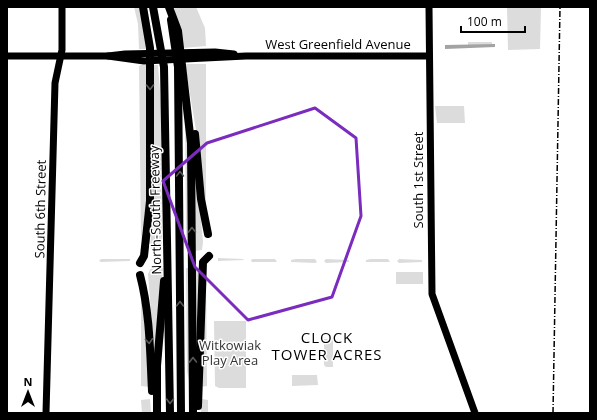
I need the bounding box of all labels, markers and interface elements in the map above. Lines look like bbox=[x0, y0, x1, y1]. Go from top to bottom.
scale bar bbox=[461, 8, 525, 34]
text: 100 m bbox=[467, 13, 502, 30]
street label: West Greenfield Avenue bbox=[265, 35, 411, 53]
one-way arrow bbox=[146, 84, 154, 90]
street label: South 1st Street bbox=[409, 131, 427, 228]
street label: North-South Freeway bbox=[145, 145, 165, 275]
street label: South 6th Street bbox=[30, 159, 50, 258]
one-way arrow bbox=[176, 171, 184, 177]
one-way arrow bbox=[188, 227, 196, 233]
one-way arrow bbox=[176, 301, 185, 307]
district label: CLOCK TOWER ACRES bbox=[271, 327, 383, 364]
park label: Witkowiak Play Area bbox=[199, 336, 261, 369]
one-way arrow bbox=[145, 338, 154, 344]
one-way arrow bbox=[189, 357, 197, 363]
north arrow bbox=[8, 372, 48, 412]
text: N bbox=[24, 374, 32, 389]
one-way arrow bbox=[166, 398, 174, 404]

